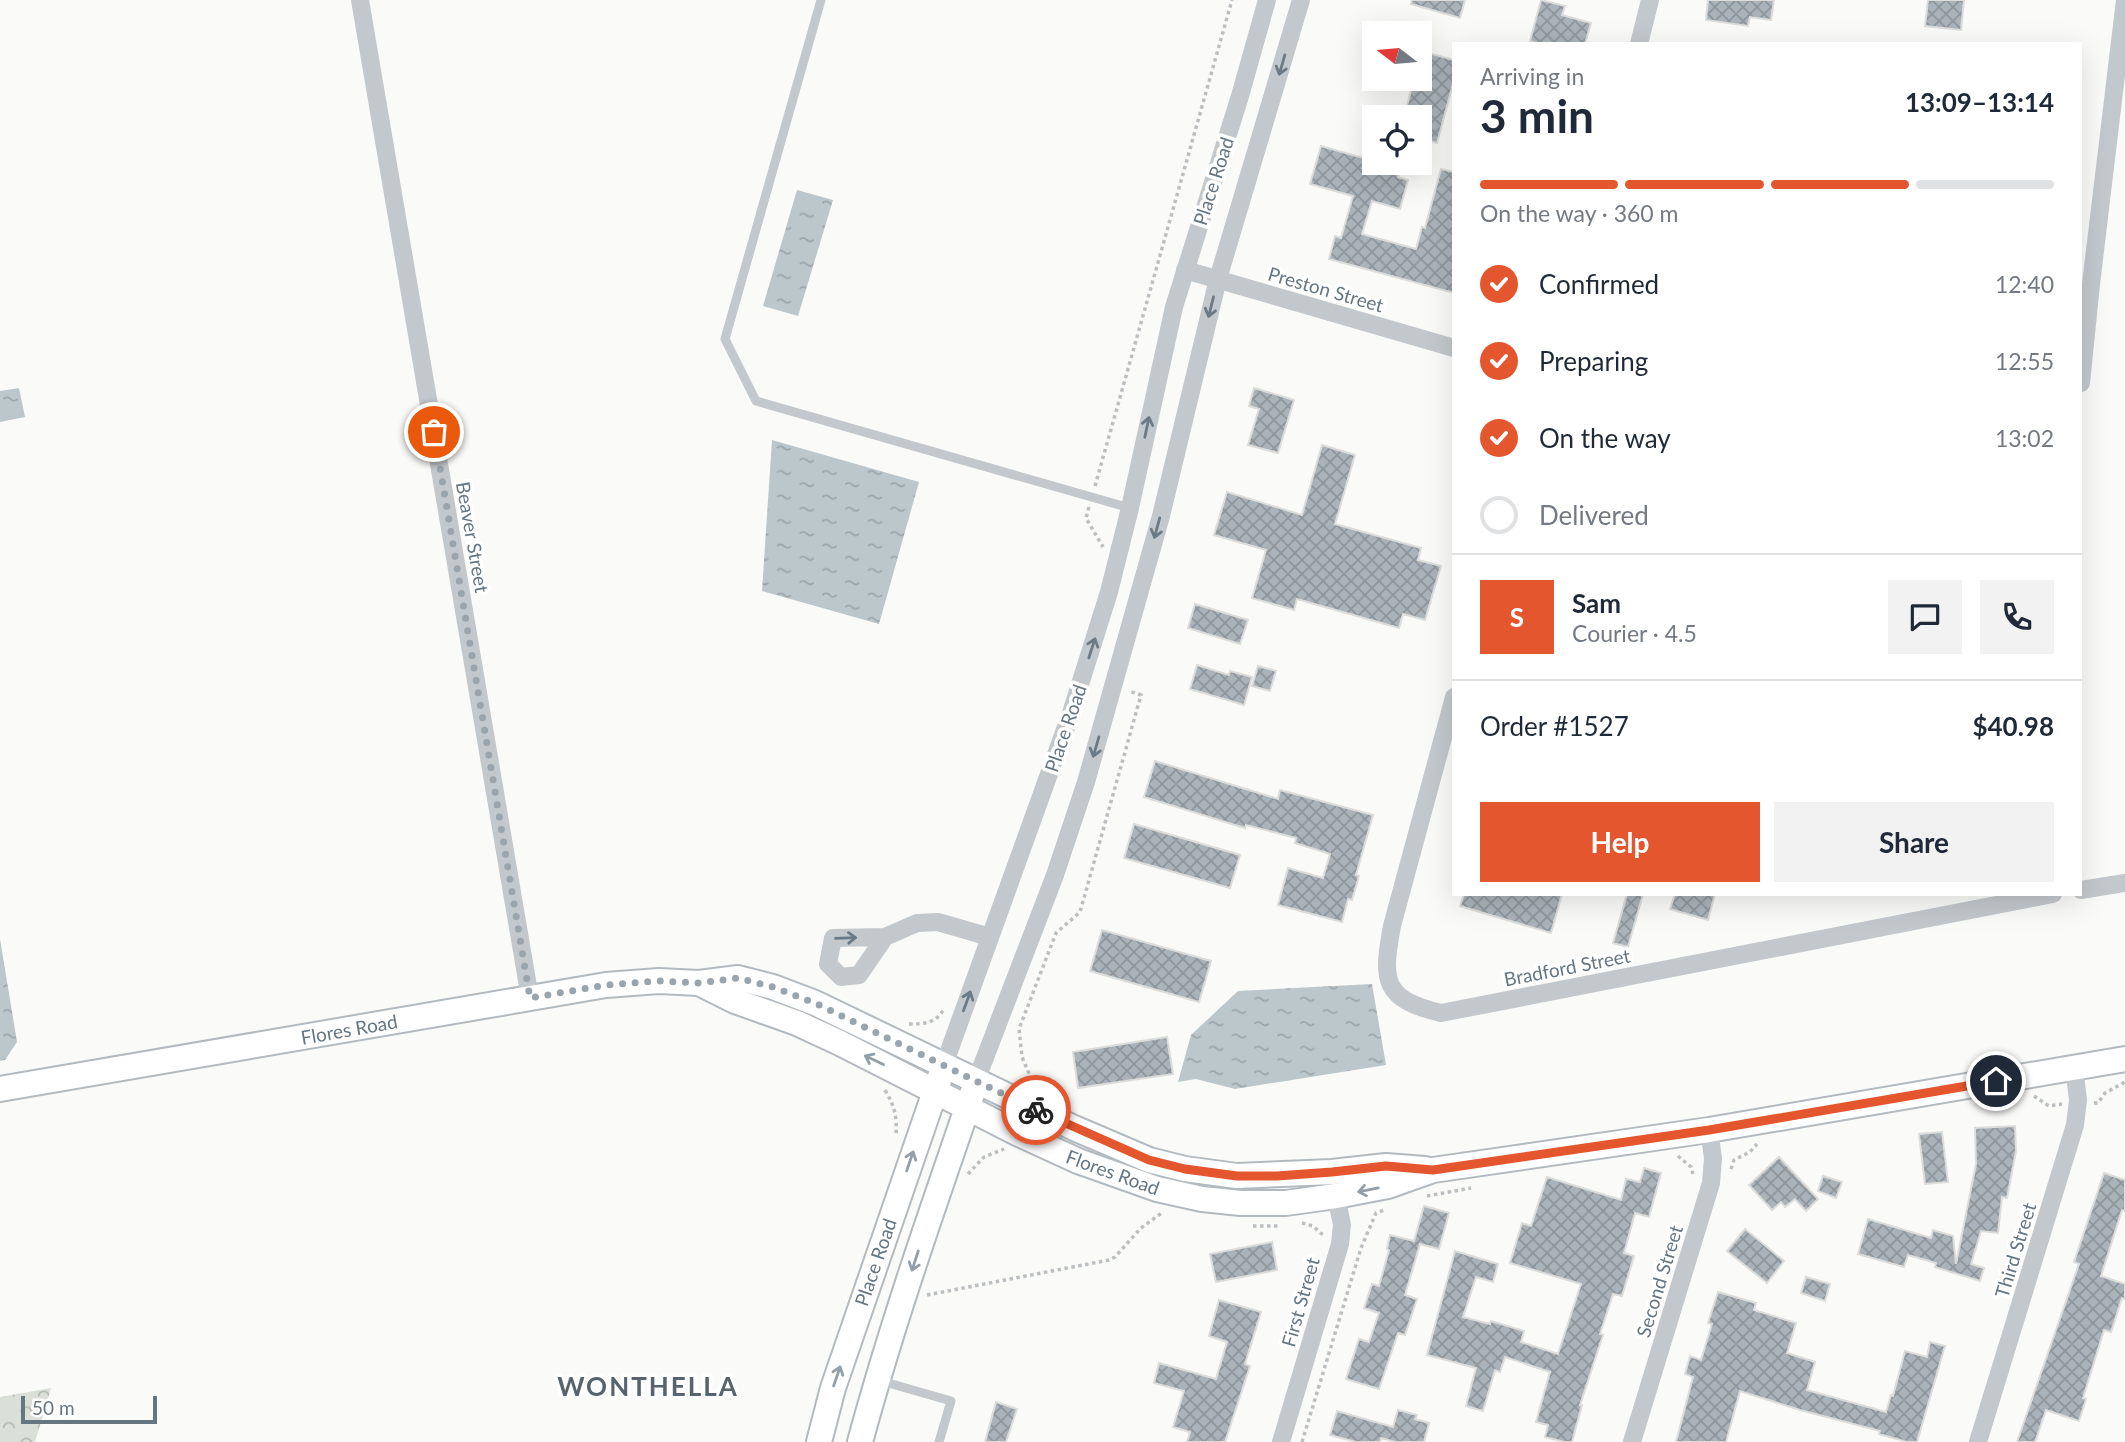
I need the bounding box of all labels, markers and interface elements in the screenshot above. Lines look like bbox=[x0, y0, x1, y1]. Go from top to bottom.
north arrow bbox=[1362, 21, 1432, 91]
map controls bbox=[1362, 21, 1432, 175]
one-way arrow bbox=[1275, 54, 1288, 76]
text: Arriving in bbox=[1480, 62, 1584, 90]
text: 13:09–13:14 bbox=[1905, 86, 2054, 118]
text: 3 min bbox=[1480, 88, 1594, 143]
button: locate bbox=[1362, 105, 1432, 175]
street label: Place Road bbox=[1188, 134, 1238, 228]
text: On the way · 360 m bbox=[1480, 199, 1679, 227]
street label: Preston Street bbox=[1266, 262, 1387, 317]
icon: check bbox=[1480, 265, 1518, 303]
text: Confirmed bbox=[1539, 268, 1659, 300]
text: 12:40 bbox=[1995, 270, 2054, 298]
one-way arrow bbox=[1204, 295, 1217, 318]
icon: check bbox=[1480, 342, 1518, 380]
text: Preparing bbox=[1539, 345, 1648, 377]
text: 12:55 bbox=[1995, 347, 2054, 375]
pin bbox=[404, 402, 464, 462]
icon: bag bbox=[415, 413, 453, 451]
one-way arrow bbox=[1141, 416, 1155, 439]
icon: check bbox=[1480, 419, 1518, 457]
text: On the way bbox=[1539, 422, 1671, 454]
text: 13:02 bbox=[1995, 424, 2054, 452]
street label: Beaver Street bbox=[452, 480, 494, 595]
text: Delivered bbox=[1539, 499, 1649, 531]
one-way arrow bbox=[1150, 517, 1163, 539]
button: chat bbox=[1888, 580, 1962, 654]
button: phone bbox=[1980, 580, 2054, 654]
text: Sam bbox=[1572, 587, 1621, 619]
text: S bbox=[1510, 601, 1524, 633]
text: Courier · 4.5 bbox=[1572, 619, 1697, 647]
one-way arrow bbox=[1087, 637, 1099, 659]
street label: Place Road bbox=[1039, 681, 1091, 775]
text: Order #1527 bbox=[1480, 710, 1629, 742]
text: $40.98 bbox=[1972, 710, 2054, 742]
one-way arrow bbox=[1089, 736, 1102, 758]
button: Help bbox=[1480, 802, 1760, 882]
button: Share bbox=[1774, 802, 2054, 882]
one-way arrow bbox=[834, 931, 857, 945]
street label: Bradford Street bbox=[1502, 943, 1632, 991]
one-way arrow bbox=[962, 990, 974, 1012]
street label: Flores Road bbox=[299, 1009, 399, 1049]
pin bbox=[1966, 1051, 2026, 1111]
one-way arrow bbox=[864, 1053, 885, 1067]
icon: home bbox=[1977, 1062, 2015, 1100]
courier bbox=[1001, 1075, 1071, 1145]
icon: bike bbox=[1017, 1091, 1055, 1129]
street label: Flores Road bbox=[1063, 1144, 1163, 1200]
one-way arrow bbox=[905, 1150, 917, 1172]
one-way arrow bbox=[1357, 1183, 1380, 1197]
street label: Third Street bbox=[1990, 1199, 2040, 1300]
street label: Place Road bbox=[849, 1215, 901, 1309]
street label: Second Street bbox=[1631, 1222, 1687, 1340]
one-way arrow bbox=[907, 1250, 920, 1272]
street label: First Street bbox=[1276, 1254, 1324, 1349]
one-way arrow bbox=[831, 1365, 844, 1387]
district label: WONTHELLA bbox=[557, 1370, 739, 1402]
scale bar bbox=[21, 1393, 158, 1425]
text: 50 m bbox=[32, 1396, 75, 1419]

